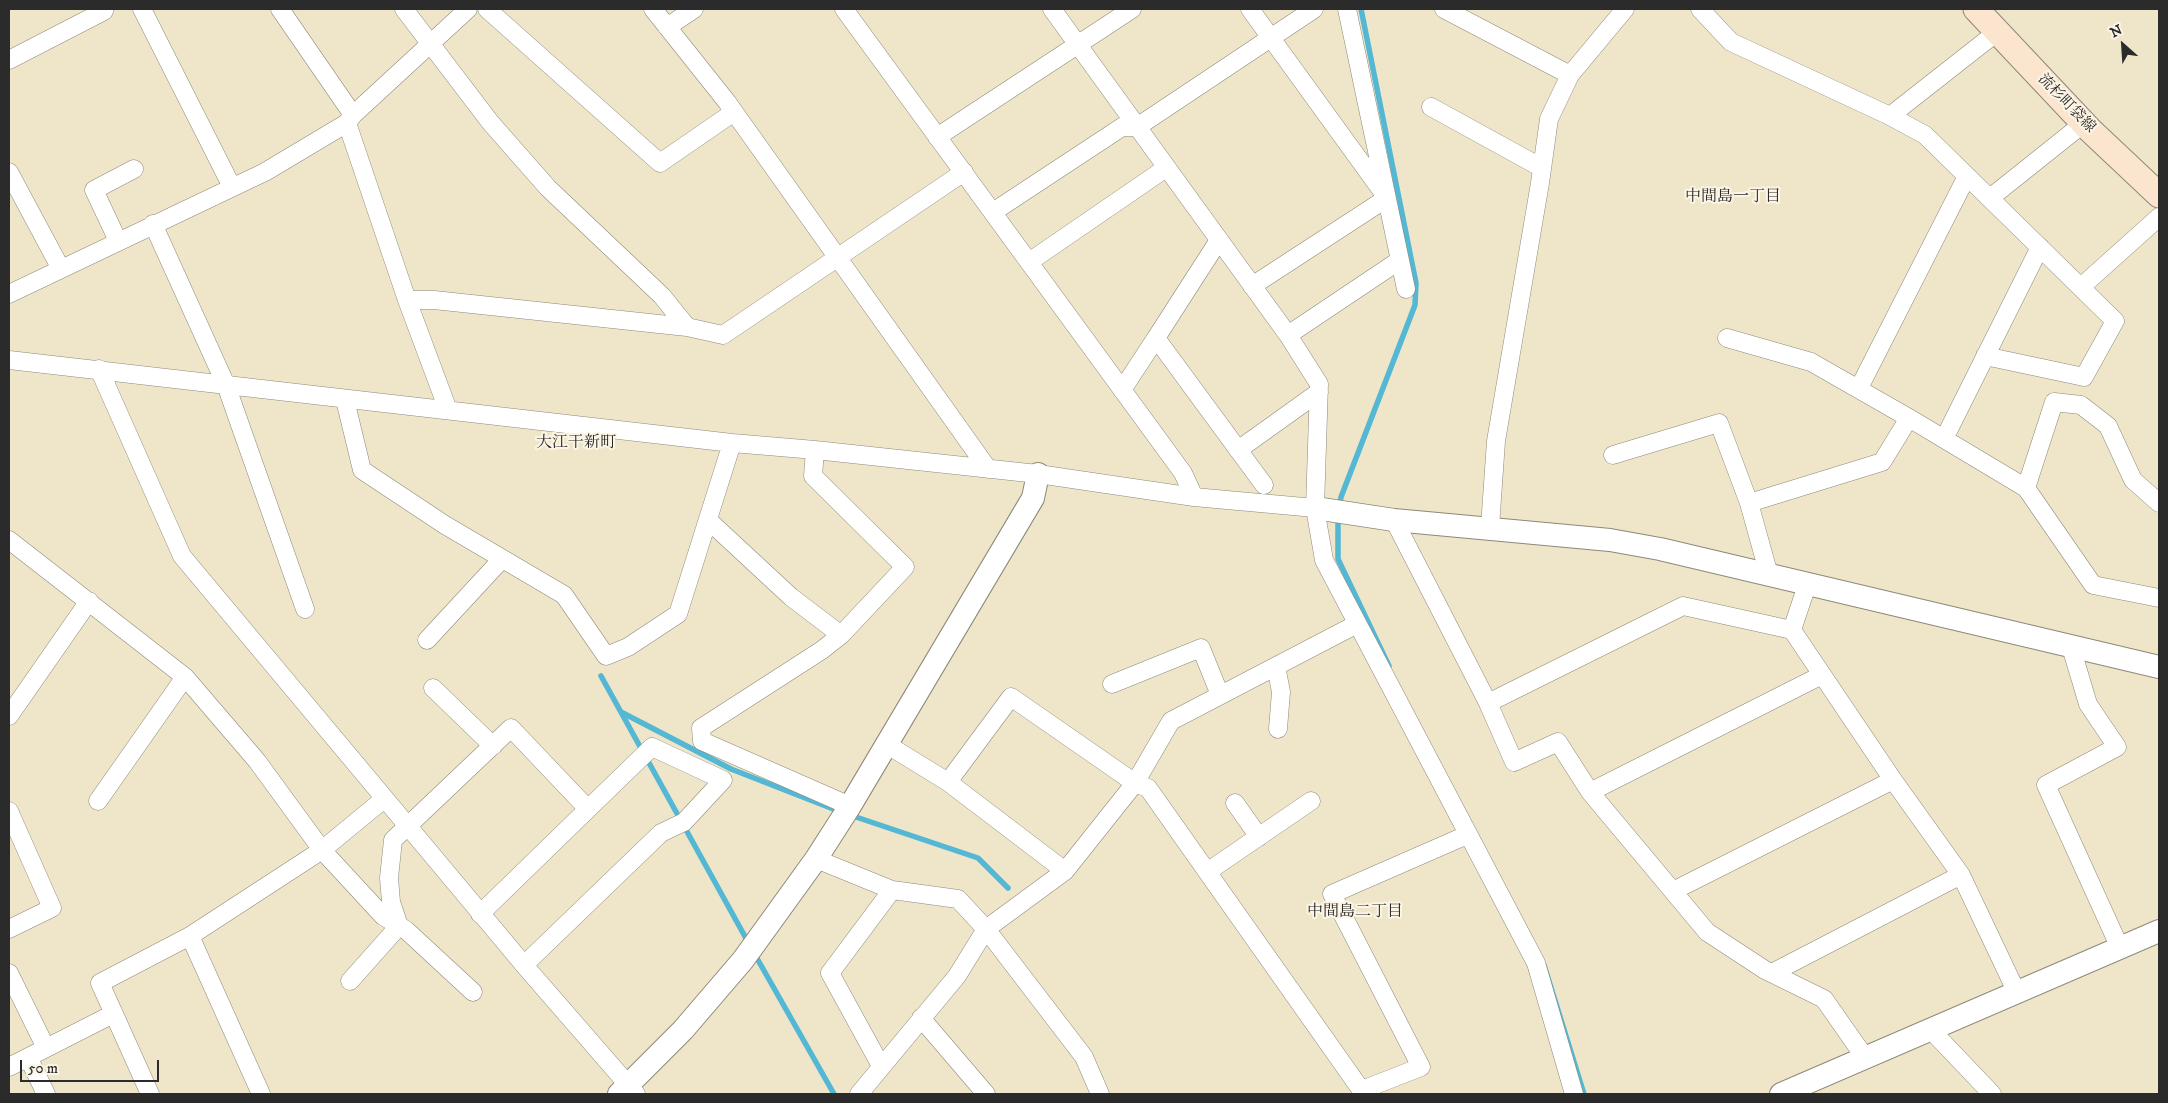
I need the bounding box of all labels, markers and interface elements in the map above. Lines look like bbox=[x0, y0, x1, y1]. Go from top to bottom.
north arrow bbox=[2098, 20, 2148, 70]
text: N bbox=[2107, 21, 2126, 42]
street label: 流杉町袋線 bbox=[2033, 71, 2099, 137]
district label: 中間島一丁目 bbox=[1685, 188, 1781, 208]
district label: 大江干新町 bbox=[536, 434, 616, 454]
district label: 中間島二丁目 bbox=[1307, 903, 1403, 923]
scale bar bbox=[22, 1050, 161, 1082]
text: 50 m bbox=[28, 1059, 58, 1078]

